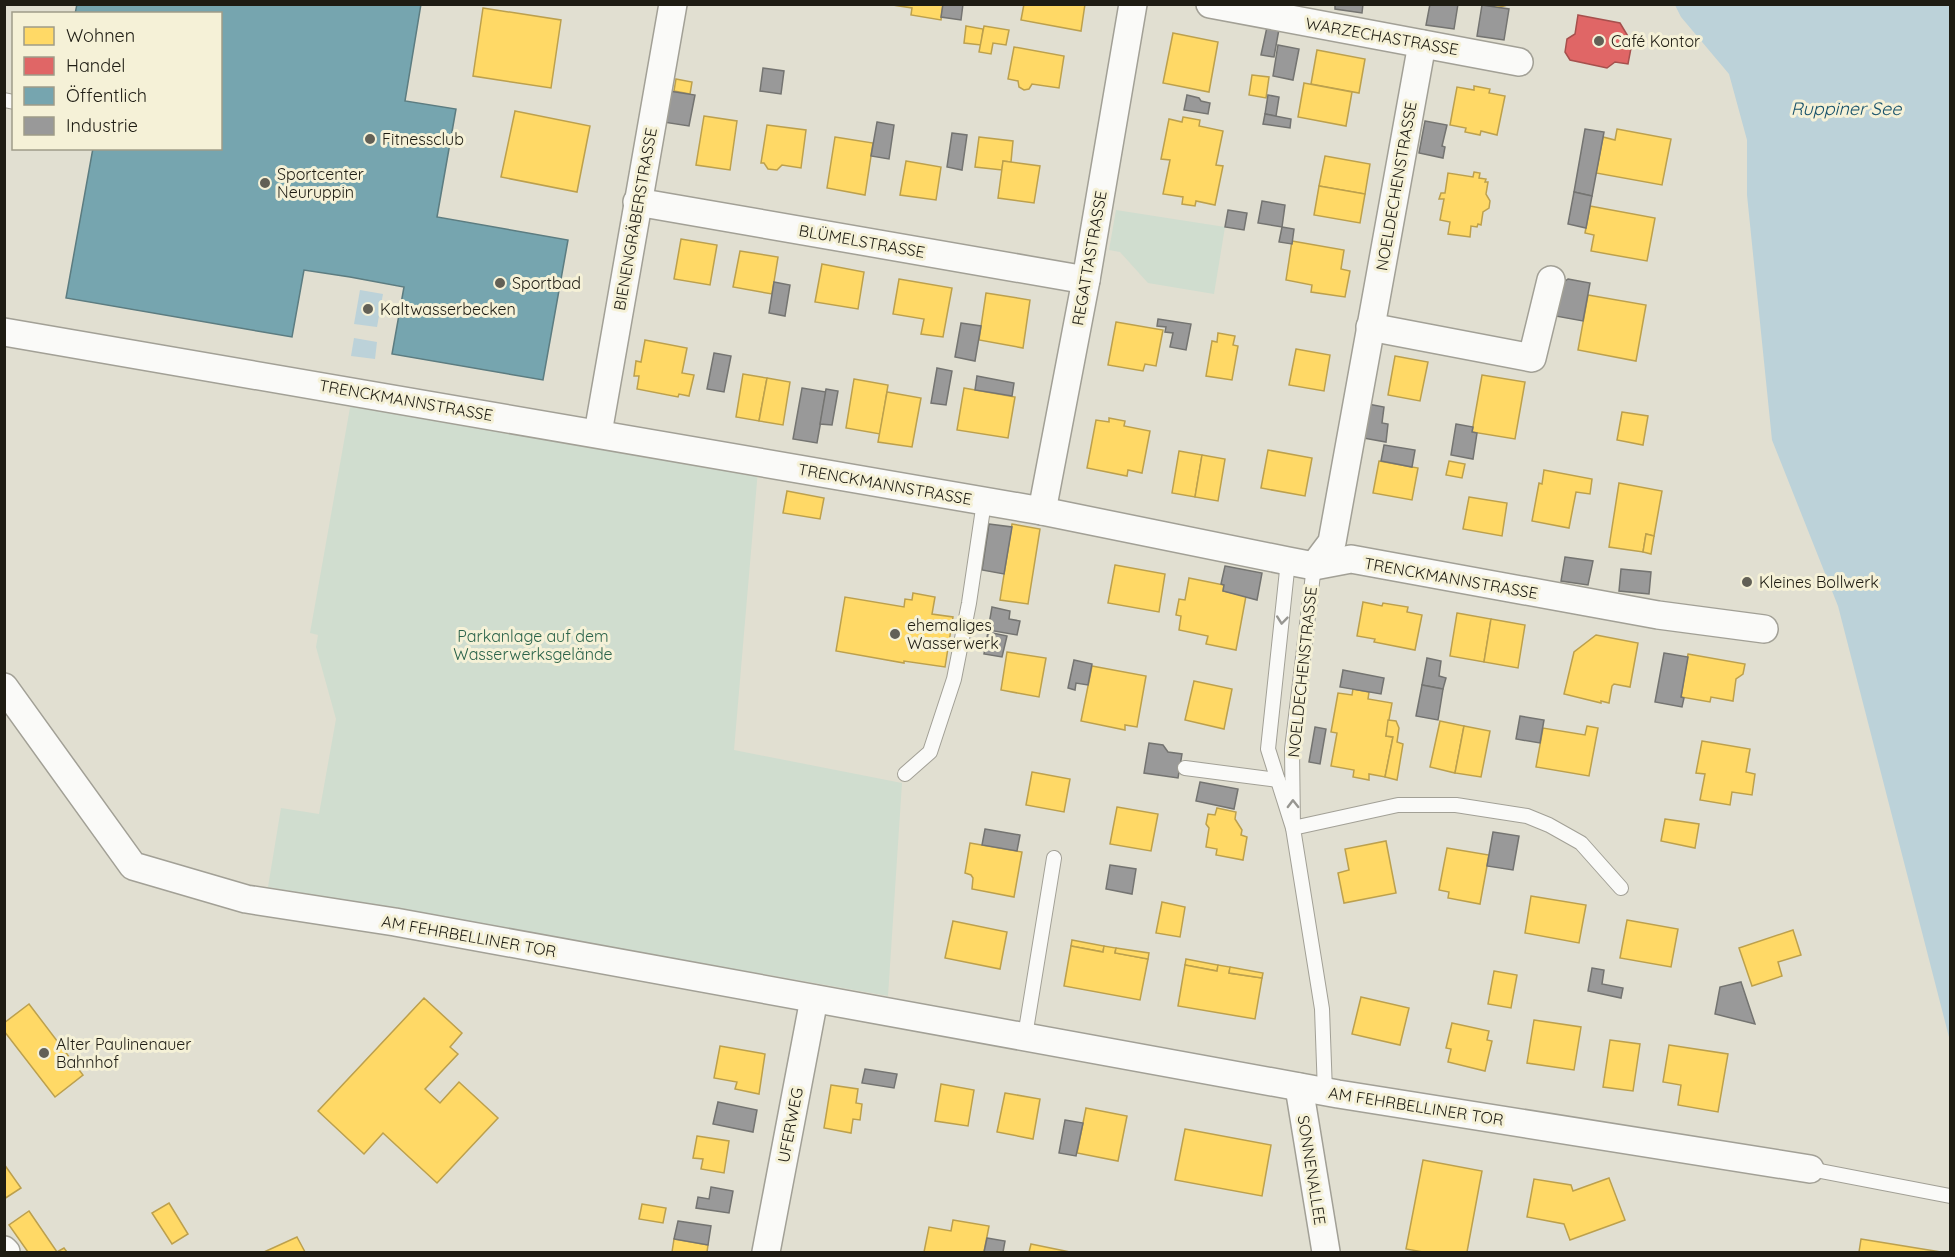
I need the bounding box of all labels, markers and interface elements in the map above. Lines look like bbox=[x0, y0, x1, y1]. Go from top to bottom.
legend bbox=[12, 12, 222, 150]
street label: WARZECHASTRASSE bbox=[1304, 13, 1460, 59]
text: Wohnen bbox=[66, 24, 135, 47]
place label: Café Kontor bbox=[1611, 31, 1700, 51]
marker: Café Kontor bbox=[1592, 34, 1606, 48]
text: Handel bbox=[66, 54, 126, 77]
text: Öffentlich bbox=[66, 84, 147, 107]
water label: Ruppiner See bbox=[1791, 97, 1902, 120]
street label: NOELDECHENSTRASSE bbox=[1371, 100, 1421, 272]
text: Industrie bbox=[66, 114, 138, 137]
street label: BIENENGRÄBERSTRASSE bbox=[609, 126, 661, 312]
place label: Fitnessclub bbox=[382, 129, 464, 149]
marker: Fitnessclub bbox=[363, 132, 377, 146]
place label: Sportcenter Neuruppin bbox=[277, 164, 364, 202]
marker: Sportcenter Neuruppin bbox=[258, 176, 272, 190]
street label: REGATTASTRASSE bbox=[1067, 189, 1111, 327]
street label: BLÜMELSTRASSE bbox=[797, 220, 927, 262]
place label: Sportbad bbox=[512, 273, 581, 293]
marker: Sportbad bbox=[493, 276, 507, 290]
place label: Kaltwasserbecken bbox=[380, 299, 516, 319]
marker: Kaltwasserbecken bbox=[361, 302, 375, 316]
street label: TRENCKMANNSTRASSE bbox=[318, 375, 494, 425]
street label: TRENCKMANNSTRASSE bbox=[797, 459, 973, 509]
street label: TRENCKMANNSTRASSE bbox=[1363, 553, 1539, 603]
place label: Kleines Bollwerk bbox=[1759, 572, 1879, 592]
marker: Kleines Bollwerk bbox=[1740, 575, 1754, 589]
street label: NOELDECHENSTRASSE bbox=[1283, 586, 1321, 758]
place label: ehemaliges Wasserwerk bbox=[907, 615, 999, 653]
one-way arrow bbox=[1276, 615, 1289, 624]
park label: Parkanlage auf dem Wasserwerksgelände bbox=[453, 626, 613, 664]
marker: ehemaliges Wasserwerk bbox=[888, 627, 902, 641]
one-way arrow bbox=[1286, 799, 1299, 808]
street label: AM FEHRBELLINER TOR bbox=[380, 911, 558, 961]
place label: Alter Paulinenauer Bahnhof bbox=[56, 1034, 191, 1072]
marker: Alter Paulinenauer Bahnhof bbox=[37, 1046, 51, 1060]
street label: AM FEHRBELLINER TOR bbox=[1327, 1082, 1505, 1130]
street label: UFERWEG bbox=[773, 1086, 807, 1164]
street label: SONNENALLEE bbox=[1293, 1114, 1331, 1226]

